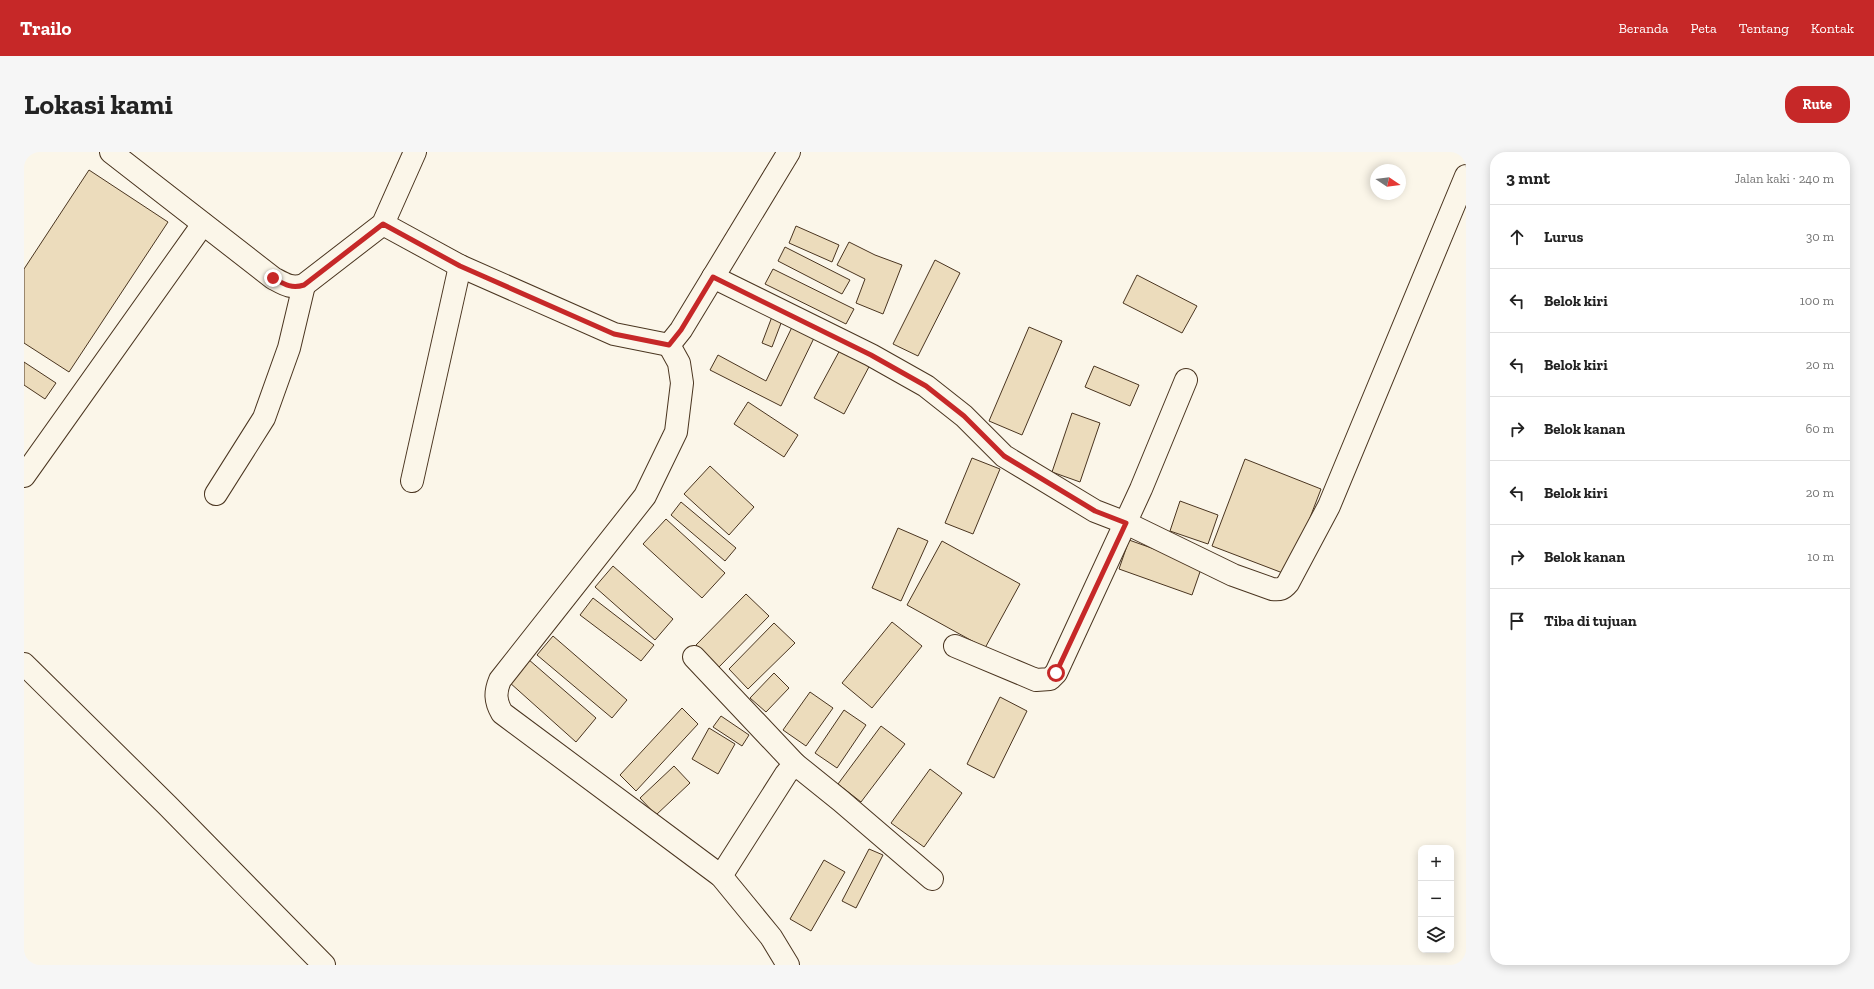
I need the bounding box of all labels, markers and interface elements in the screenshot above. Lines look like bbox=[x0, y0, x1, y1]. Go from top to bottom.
text: Trailo bbox=[20, 17, 71, 40]
text: Beranda bbox=[1618, 20, 1669, 37]
text: Peta bbox=[1691, 20, 1717, 37]
text: Tentang bbox=[1739, 20, 1789, 37]
text: Kontak bbox=[1811, 20, 1854, 37]
button: Rute bbox=[1785, 86, 1850, 123]
text: Lokasi kami bbox=[24, 88, 173, 121]
north arrow bbox=[1370, 164, 1406, 200]
text: 3 mnt bbox=[1506, 168, 1550, 188]
text: Jalan kaki · 240 m bbox=[1734, 171, 1834, 186]
icon: ahead bbox=[1506, 226, 1528, 248]
text: Lurus bbox=[1544, 228, 1583, 246]
text: 30 m bbox=[1806, 229, 1834, 244]
route end bbox=[264, 269, 282, 287]
icon: left bbox=[1506, 290, 1528, 312]
text: Belok kiri bbox=[1544, 292, 1608, 310]
text: 100 m bbox=[1800, 293, 1834, 308]
icon: left bbox=[1506, 354, 1528, 376]
text: Belok kiri bbox=[1544, 356, 1608, 374]
text: 20 m bbox=[1806, 357, 1834, 372]
icon: right bbox=[1506, 418, 1528, 440]
text: Belok kanan bbox=[1544, 420, 1625, 438]
text: 60 m bbox=[1805, 421, 1834, 436]
icon: left bbox=[1506, 482, 1528, 504]
text: Belok kiri bbox=[1544, 484, 1608, 502]
text: 20 m bbox=[1806, 485, 1834, 500]
icon: right bbox=[1506, 546, 1528, 568]
text: Belok kanan bbox=[1544, 548, 1625, 566]
text: 10 m bbox=[1807, 549, 1834, 564]
icon: arrive bbox=[1506, 610, 1528, 632]
text: Tiba di tujuan bbox=[1544, 612, 1637, 630]
route start bbox=[1047, 664, 1065, 682]
map controls bbox=[1418, 845, 1454, 953]
button: + bbox=[1418, 845, 1454, 881]
button: − bbox=[1418, 881, 1454, 917]
button: layers bbox=[1418, 917, 1454, 953]

